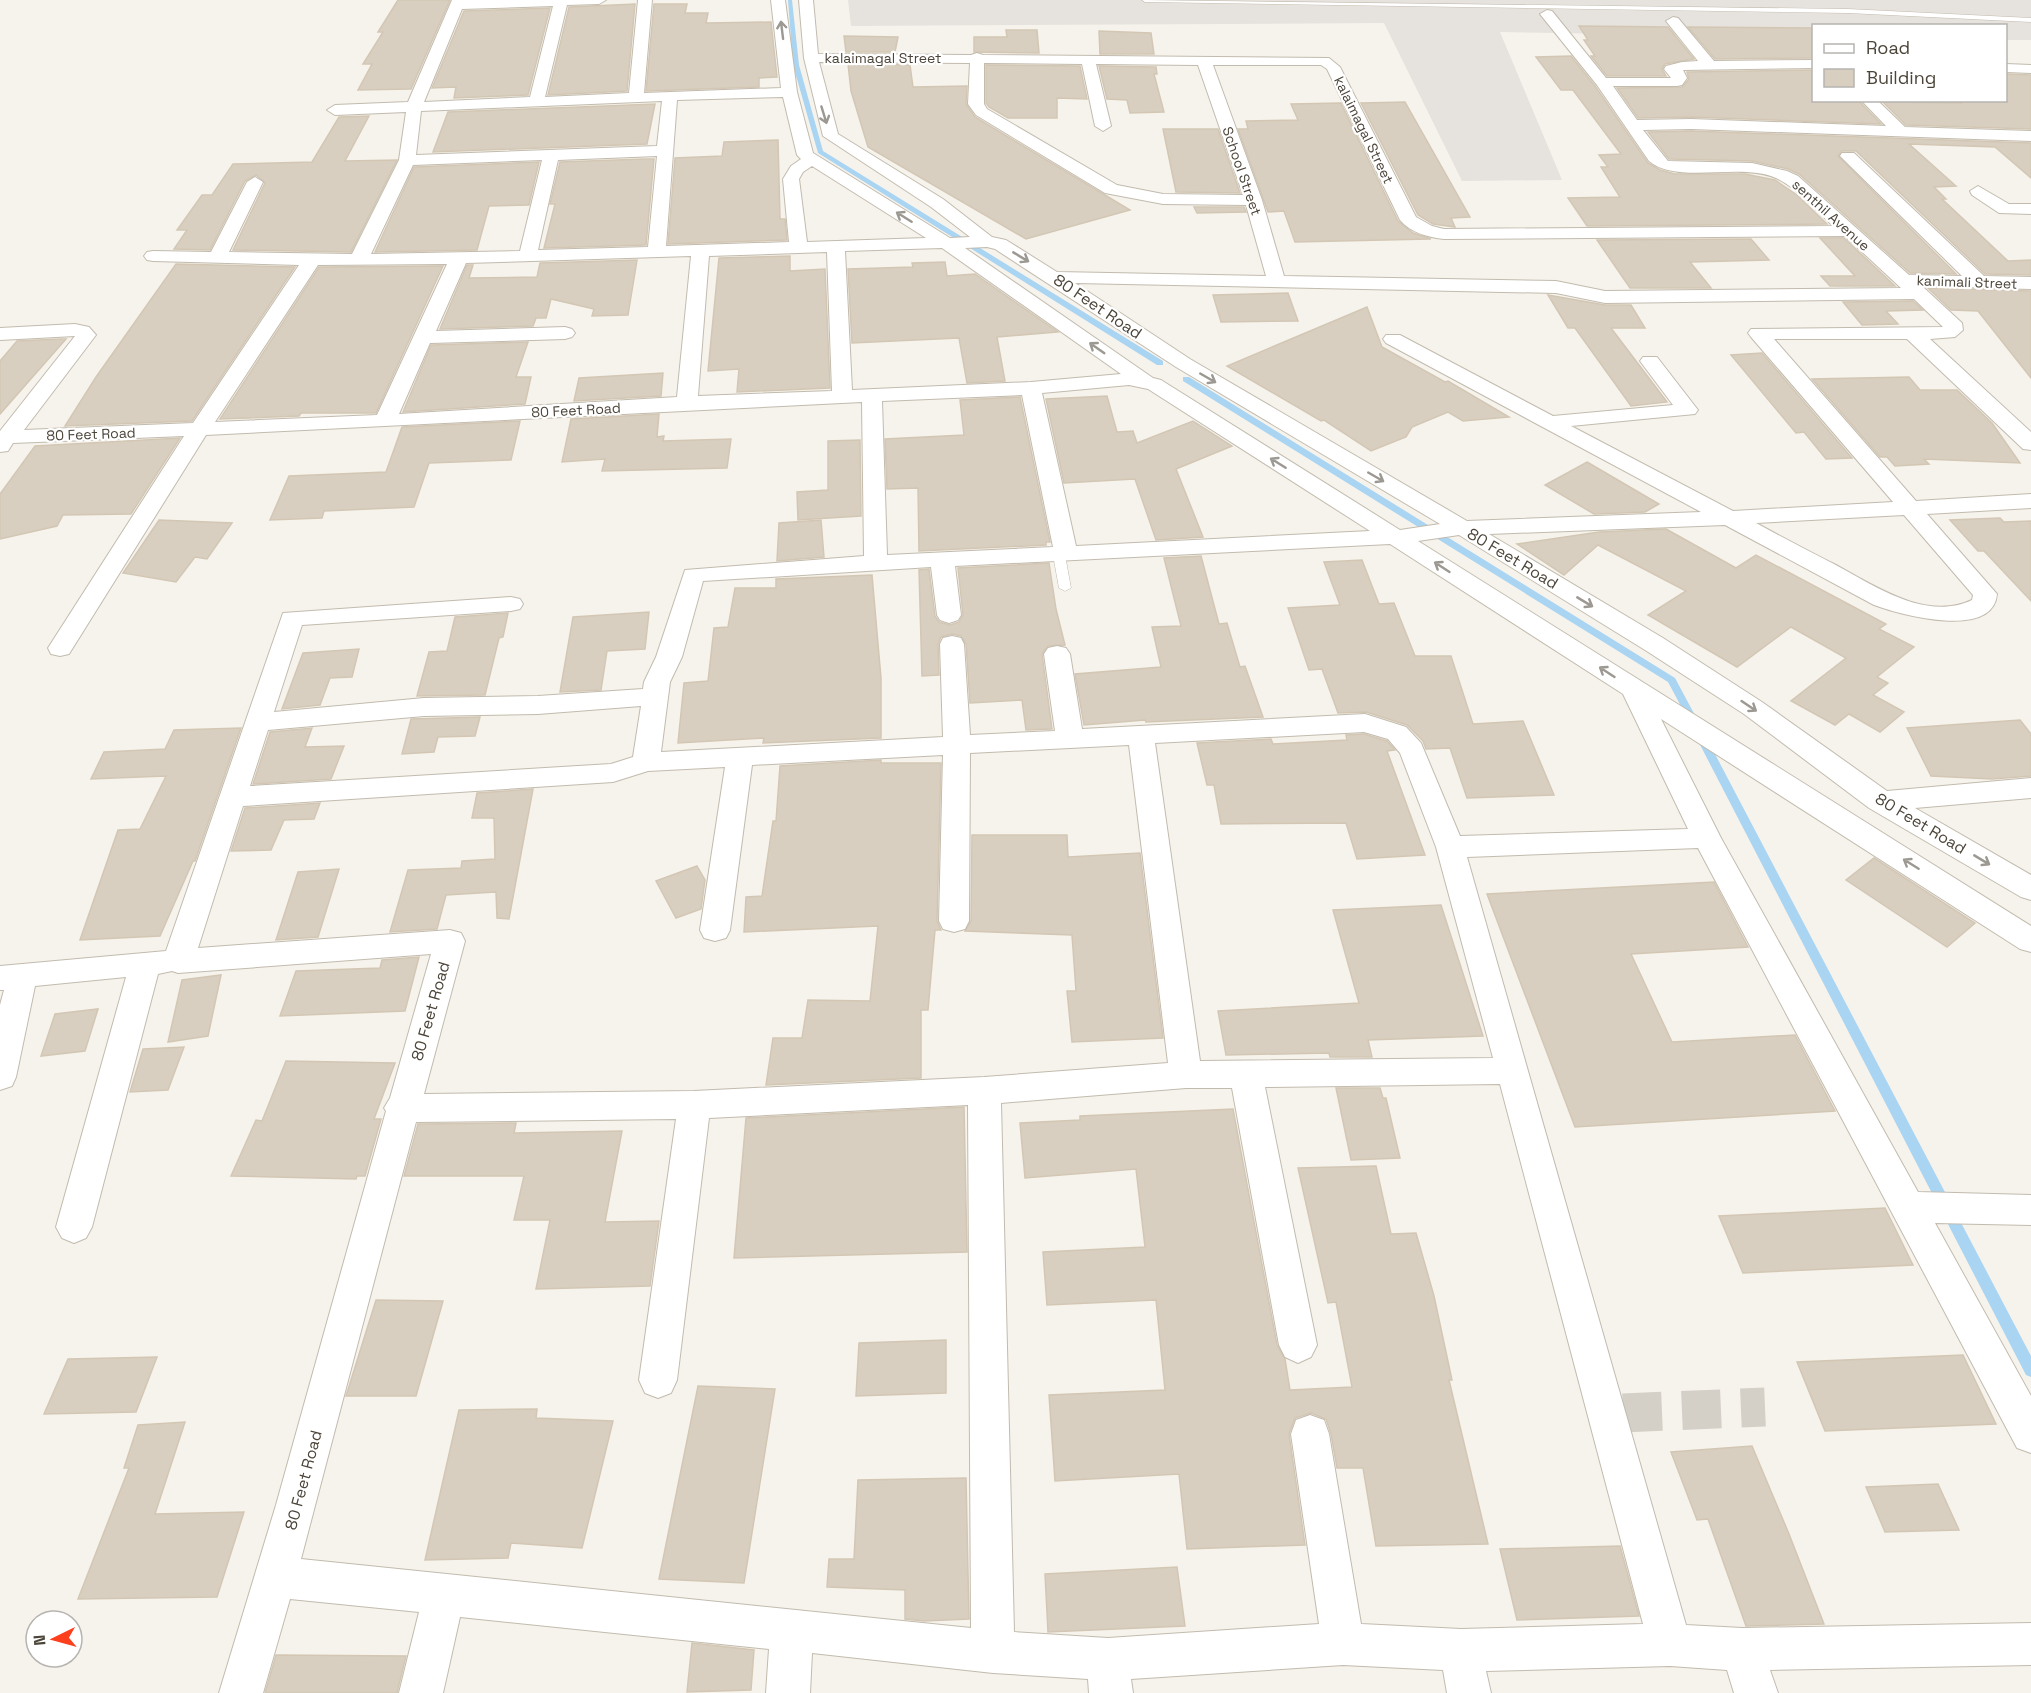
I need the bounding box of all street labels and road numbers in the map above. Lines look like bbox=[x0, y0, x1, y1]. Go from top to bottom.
street label: kalaimagal Street bbox=[824, 49, 942, 67]
street label: kalaimagal Street bbox=[1330, 73, 1398, 187]
street label: School Street bbox=[1218, 124, 1266, 218]
street label: senthil Avenue bbox=[1788, 175, 1874, 255]
street label: 80 Feet Road bbox=[1049, 269, 1146, 344]
street label: kanimali Street bbox=[1916, 271, 2018, 293]
street label: 80 Feet Road bbox=[531, 399, 621, 421]
street label: 80 Feet Road bbox=[46, 423, 136, 445]
street label: 80 Feet Road bbox=[1464, 523, 1562, 594]
street label: 80 Feet Road bbox=[1872, 788, 1970, 859]
street label: 80 Feet Road bbox=[406, 959, 455, 1063]
street label: 80 Feet Road bbox=[280, 1428, 327, 1532]

